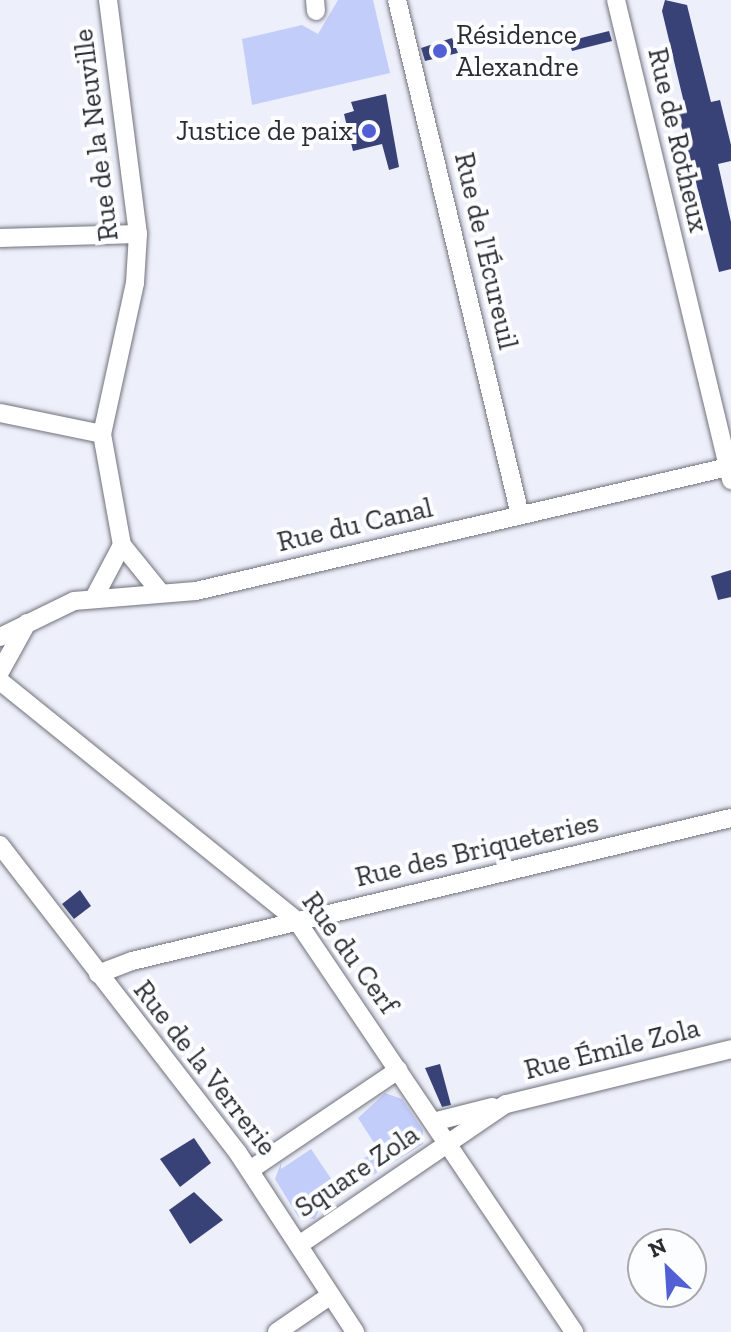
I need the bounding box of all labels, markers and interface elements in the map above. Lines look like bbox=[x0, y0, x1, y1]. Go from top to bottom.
place label: Résidence Alexandre bbox=[456, 18, 579, 84]
street label: Rue de la Neuville bbox=[66, 27, 126, 243]
marker: Résidence Alexandre bbox=[431, 42, 449, 60]
street label: Rue de Rotheux bbox=[640, 45, 716, 235]
place label: Justice de paix bbox=[176, 114, 353, 148]
marker: Justice de paix bbox=[360, 122, 378, 140]
street label: Rue de l'Écureuil bbox=[447, 149, 525, 353]
street label: Rue du Canal bbox=[274, 491, 436, 559]
street label: Rue des Briqueteries bbox=[352, 806, 602, 894]
street label: Rue du Cerf bbox=[295, 886, 405, 1020]
street label: Rue de la Verrerie bbox=[126, 973, 284, 1163]
street label: Rue Émile Zola bbox=[521, 1011, 703, 1087]
street label: Square Zola bbox=[289, 1117, 425, 1225]
north arrow bbox=[627, 1228, 707, 1308]
text: N bbox=[644, 1232, 671, 1263]

